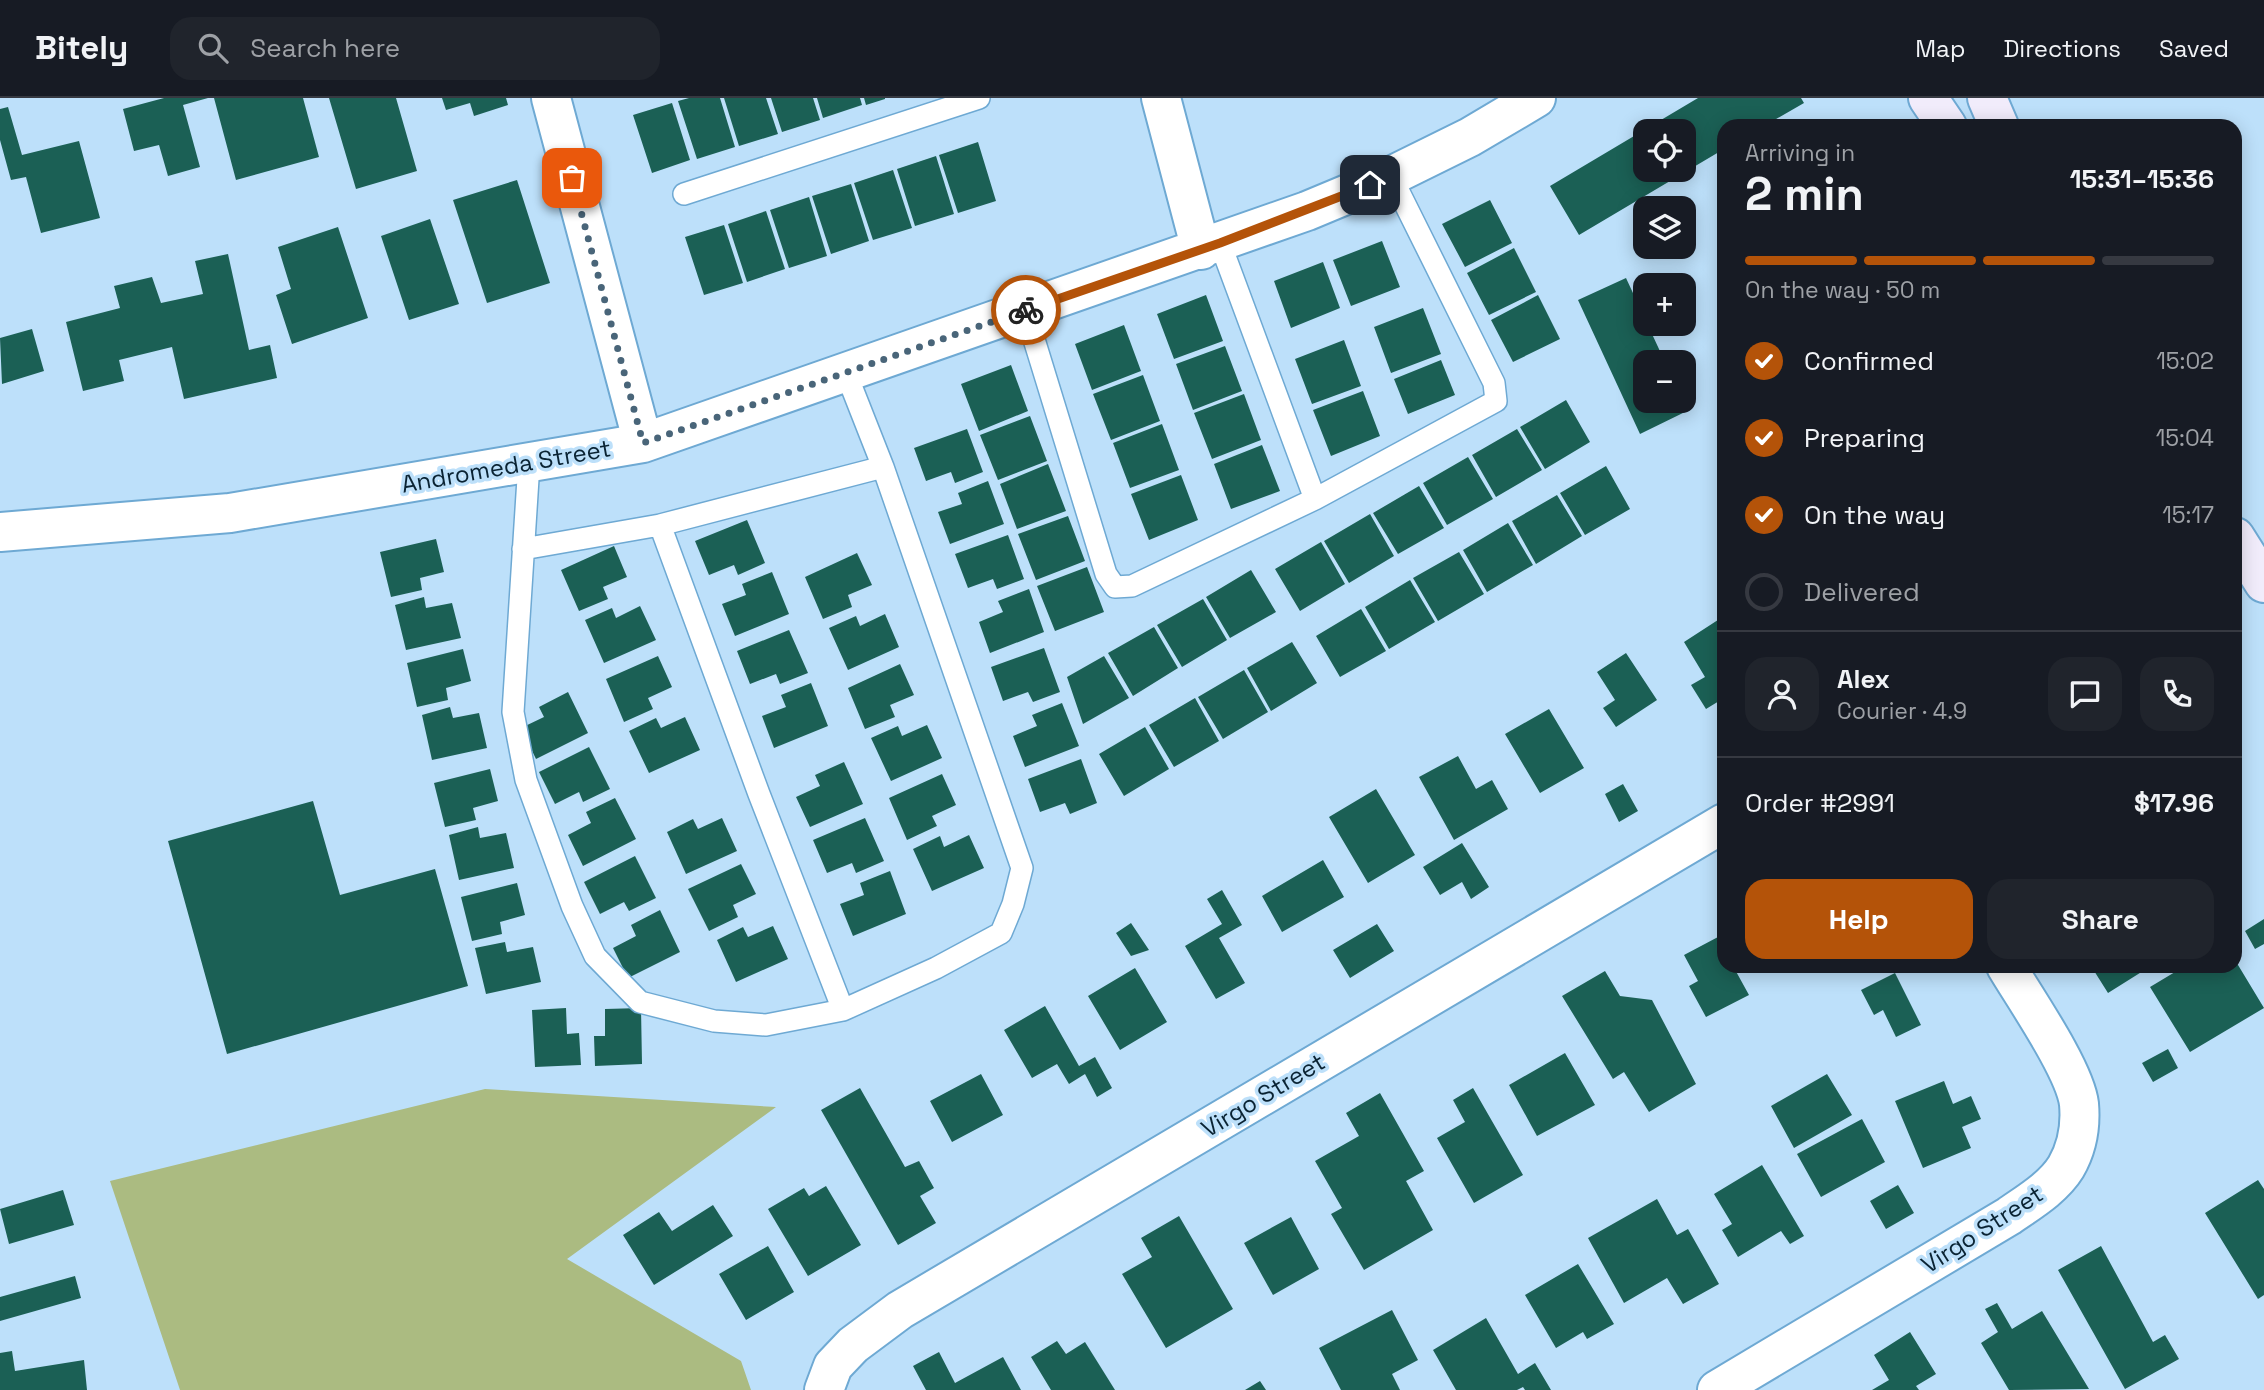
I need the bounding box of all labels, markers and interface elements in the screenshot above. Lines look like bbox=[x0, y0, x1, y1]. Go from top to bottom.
search box bbox=[170, 17, 660, 80]
text: Bitely bbox=[35, 27, 128, 69]
icon: search bbox=[194, 29, 232, 67]
text: Search here bbox=[250, 31, 400, 65]
text: Map bbox=[1915, 33, 1965, 64]
text: Directions bbox=[2003, 33, 2121, 64]
text: Saved bbox=[2159, 33, 2229, 64]
map controls bbox=[1633, 119, 1696, 413]
button: locate bbox=[1633, 119, 1696, 182]
text: Arriving in bbox=[1745, 138, 1855, 168]
pin bbox=[542, 148, 602, 208]
pin bbox=[1340, 155, 1400, 215]
icon: bag bbox=[553, 159, 591, 197]
text: 15:31–15:36 bbox=[2070, 162, 2214, 196]
text: 2 min bbox=[1745, 165, 1864, 223]
icon: home bbox=[1351, 166, 1389, 204]
button: layers bbox=[1633, 196, 1696, 259]
button: + bbox=[1633, 273, 1696, 336]
courier bbox=[991, 275, 1061, 345]
text: On the way · 50 m bbox=[1745, 275, 1940, 305]
icon: bike bbox=[1007, 291, 1045, 329]
icon: check bbox=[1745, 342, 1783, 380]
text: Confirmed bbox=[1804, 344, 1934, 378]
text: 15:02 bbox=[2156, 346, 2214, 376]
button: − bbox=[1633, 350, 1696, 413]
icon: check bbox=[1745, 419, 1783, 457]
text: Preparing bbox=[1804, 421, 1925, 455]
text: 15:04 bbox=[2156, 423, 2214, 453]
street label: Andromeda Street bbox=[399, 432, 613, 500]
icon: check bbox=[1745, 496, 1783, 534]
text: On the way bbox=[1804, 498, 1945, 532]
text: 15:17 bbox=[2162, 500, 2214, 530]
text: Delivered bbox=[1804, 575, 1920, 609]
button: person bbox=[1745, 657, 1819, 731]
button: chat bbox=[2048, 657, 2122, 731]
button: phone bbox=[2140, 657, 2214, 731]
text: Alex bbox=[1837, 662, 1890, 696]
text: Courier · 4.9 bbox=[1837, 696, 1967, 726]
text: Order #2991 bbox=[1745, 786, 1895, 820]
text: $17.96 bbox=[2134, 786, 2214, 820]
button: Help bbox=[1745, 879, 1973, 959]
button: Share bbox=[1987, 879, 2214, 959]
street label: Virgo Street bbox=[1195, 1046, 1331, 1144]
street label: Virgo Street bbox=[1915, 1178, 2049, 1280]

